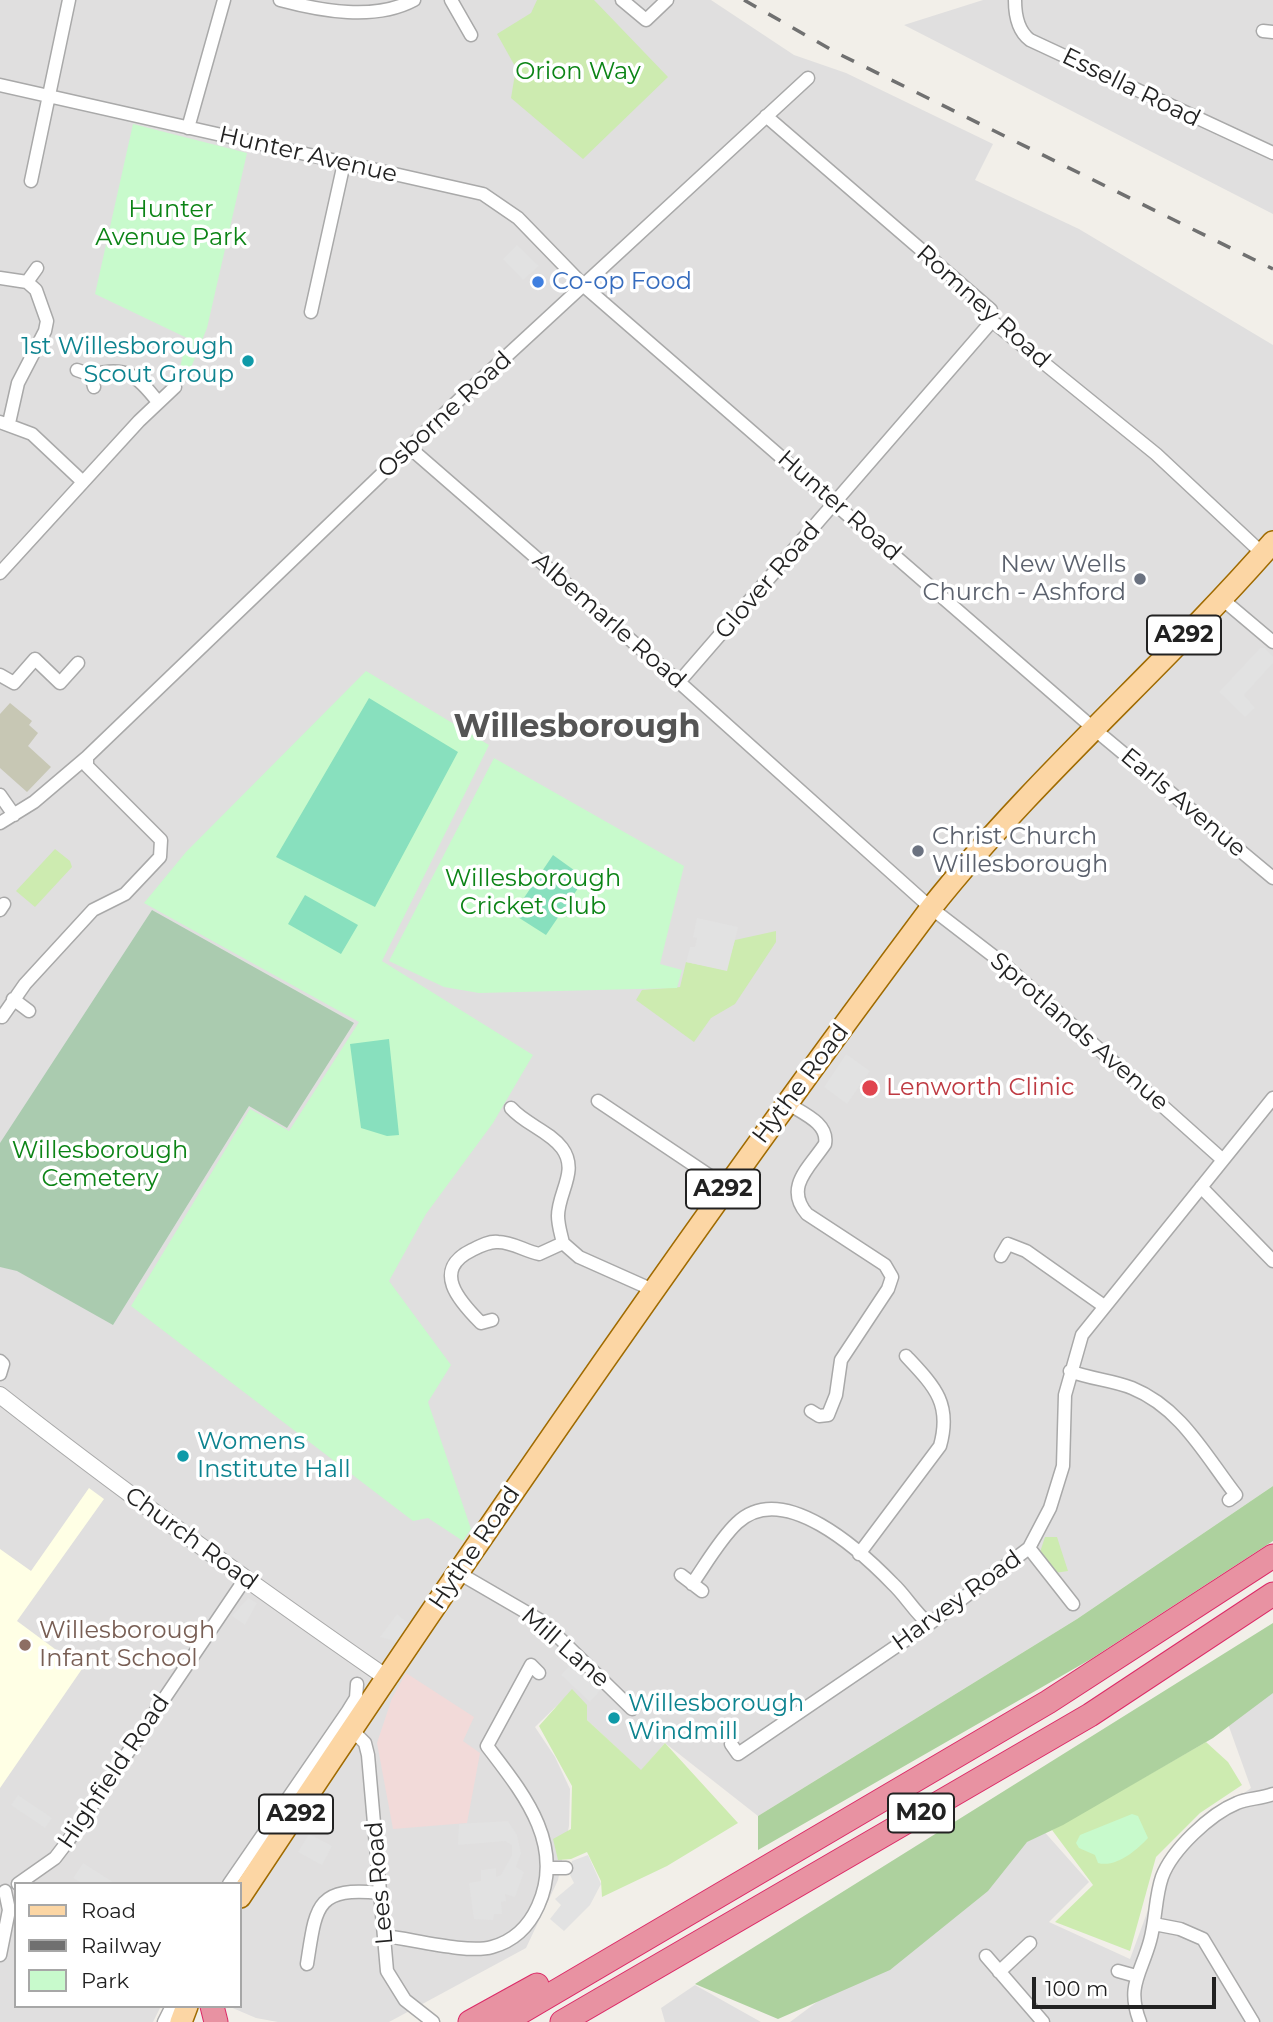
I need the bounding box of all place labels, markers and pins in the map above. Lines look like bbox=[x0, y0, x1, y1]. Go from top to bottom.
place label: Co-op Food bbox=[552, 268, 692, 296]
marker: Co-op Food bbox=[530, 274, 546, 290]
place label: 1st Willesborough Scout Group bbox=[21, 333, 234, 389]
marker: 1st Willesborough Scout Group bbox=[240, 353, 256, 369]
place label: New Wells Church - Ashford bbox=[922, 551, 1126, 607]
marker: New Wells Church - Ashford bbox=[1132, 571, 1148, 587]
place label: Christ Church Willesborough bbox=[932, 823, 1108, 879]
marker: Christ Church Willesborough bbox=[910, 843, 926, 859]
place label: Lenworth Clinic bbox=[886, 1074, 1075, 1102]
marker: Lenworth Clinic bbox=[860, 1078, 880, 1098]
place label: Womens Institute Hall bbox=[197, 1428, 351, 1484]
marker: Womens Institute Hall bbox=[175, 1448, 191, 1464]
place label: Willesborough Infant School bbox=[39, 1617, 215, 1673]
marker: Willesborough Infant School bbox=[17, 1637, 33, 1653]
place label: Willesborough Windmill bbox=[628, 1690, 804, 1746]
marker: Willesborough Windmill bbox=[606, 1710, 622, 1726]

